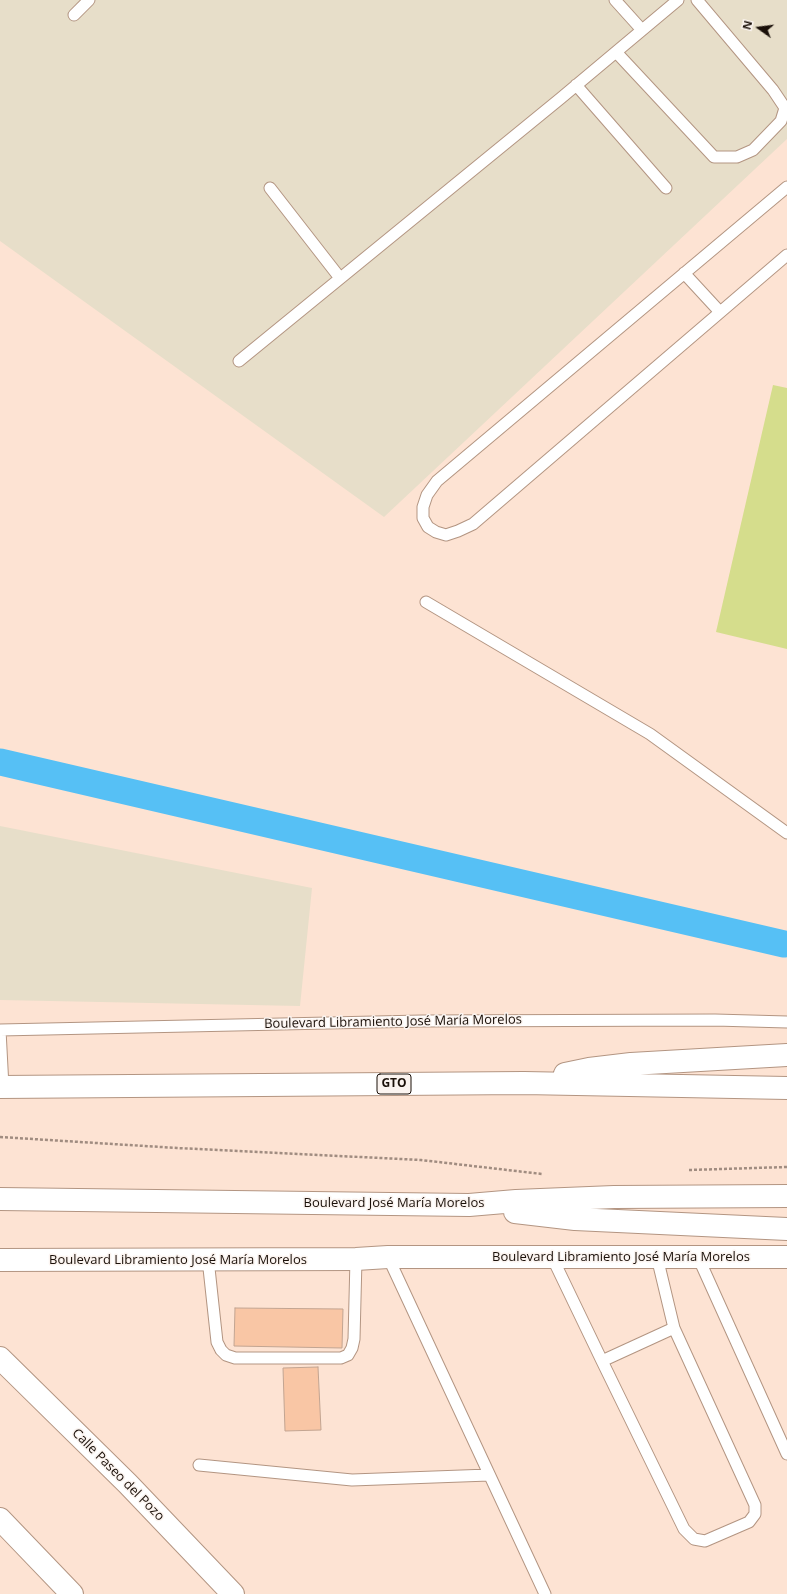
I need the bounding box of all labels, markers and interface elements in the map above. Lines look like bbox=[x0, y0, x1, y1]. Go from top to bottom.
north arrow bbox=[739, 8, 779, 48]
text: N bbox=[739, 19, 755, 31]
street label: Boulevard Libramiento José María Morelos bbox=[264, 1012, 522, 1032]
road number: GTO bbox=[377, 1074, 411, 1094]
street label: Boulevard José María Morelos bbox=[304, 1195, 484, 1211]
street label: Boulevard Libramiento José María Morelos bbox=[492, 1249, 750, 1265]
street label: Boulevard Libramiento José María Morelos bbox=[49, 1252, 307, 1268]
street label: Calle Paseo del Pozo bbox=[69, 1426, 167, 1524]

